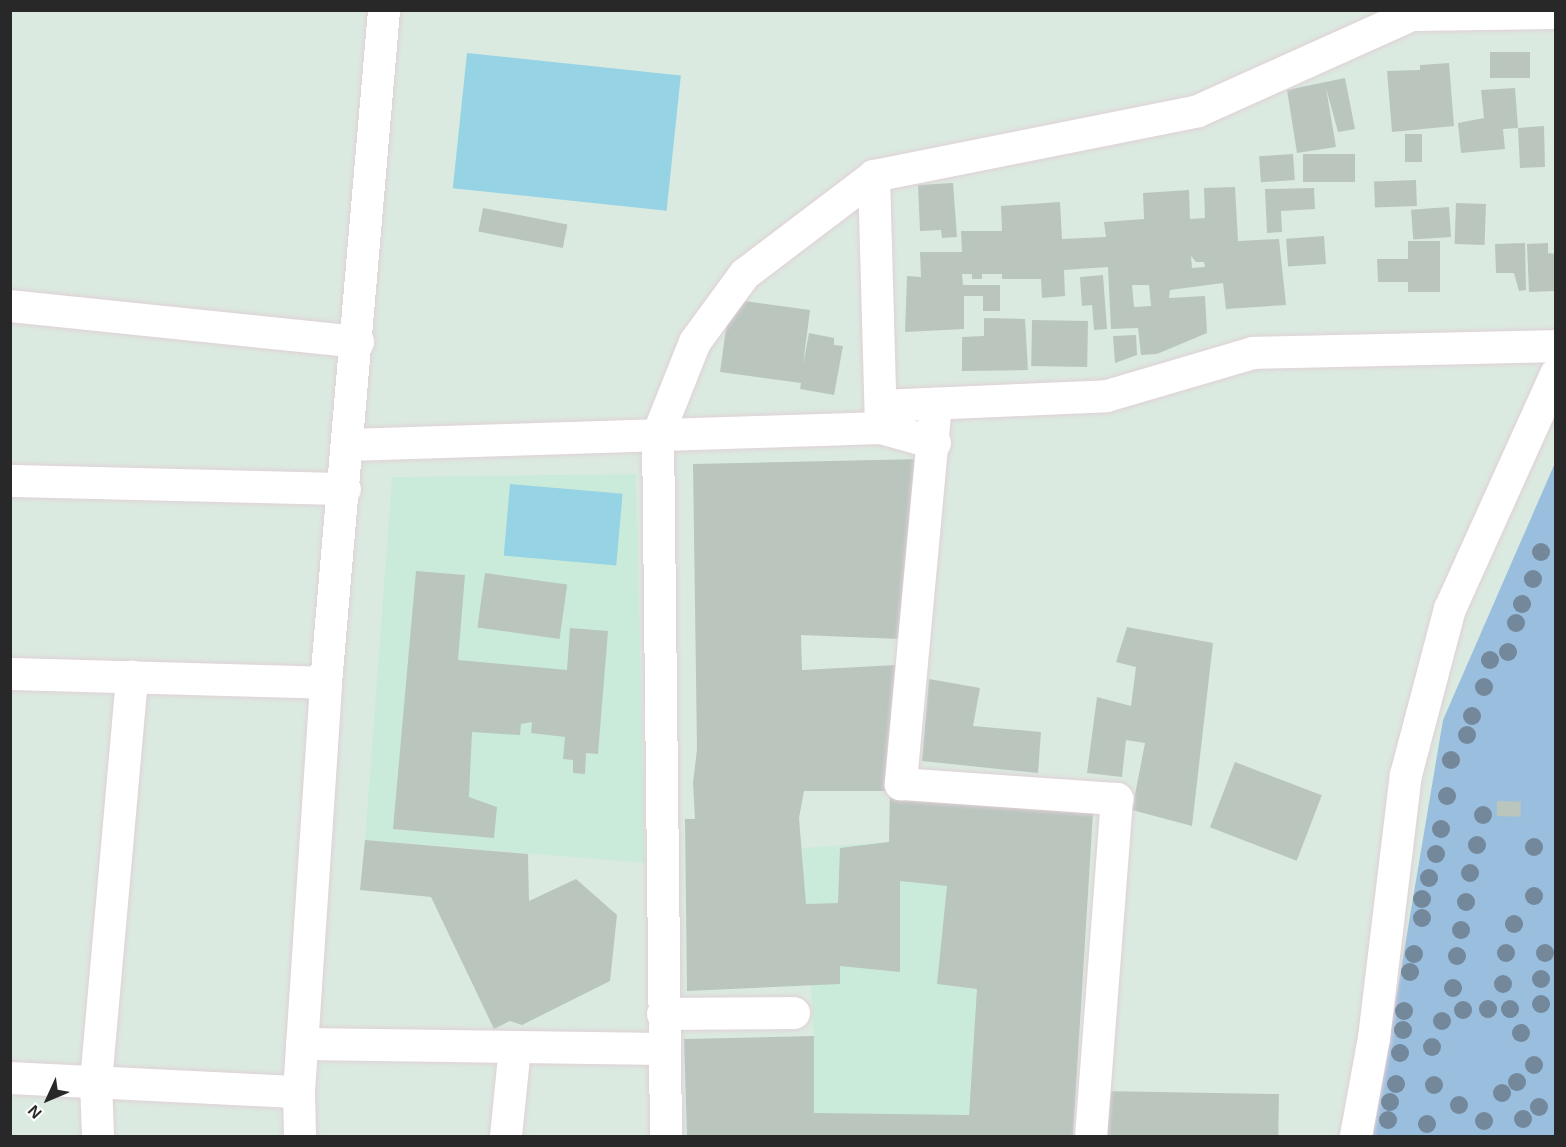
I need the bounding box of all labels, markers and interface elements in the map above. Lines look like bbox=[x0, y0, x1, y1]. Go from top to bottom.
north arrow bbox=[18, 1069, 78, 1129]
text: N bbox=[25, 1102, 45, 1122]

